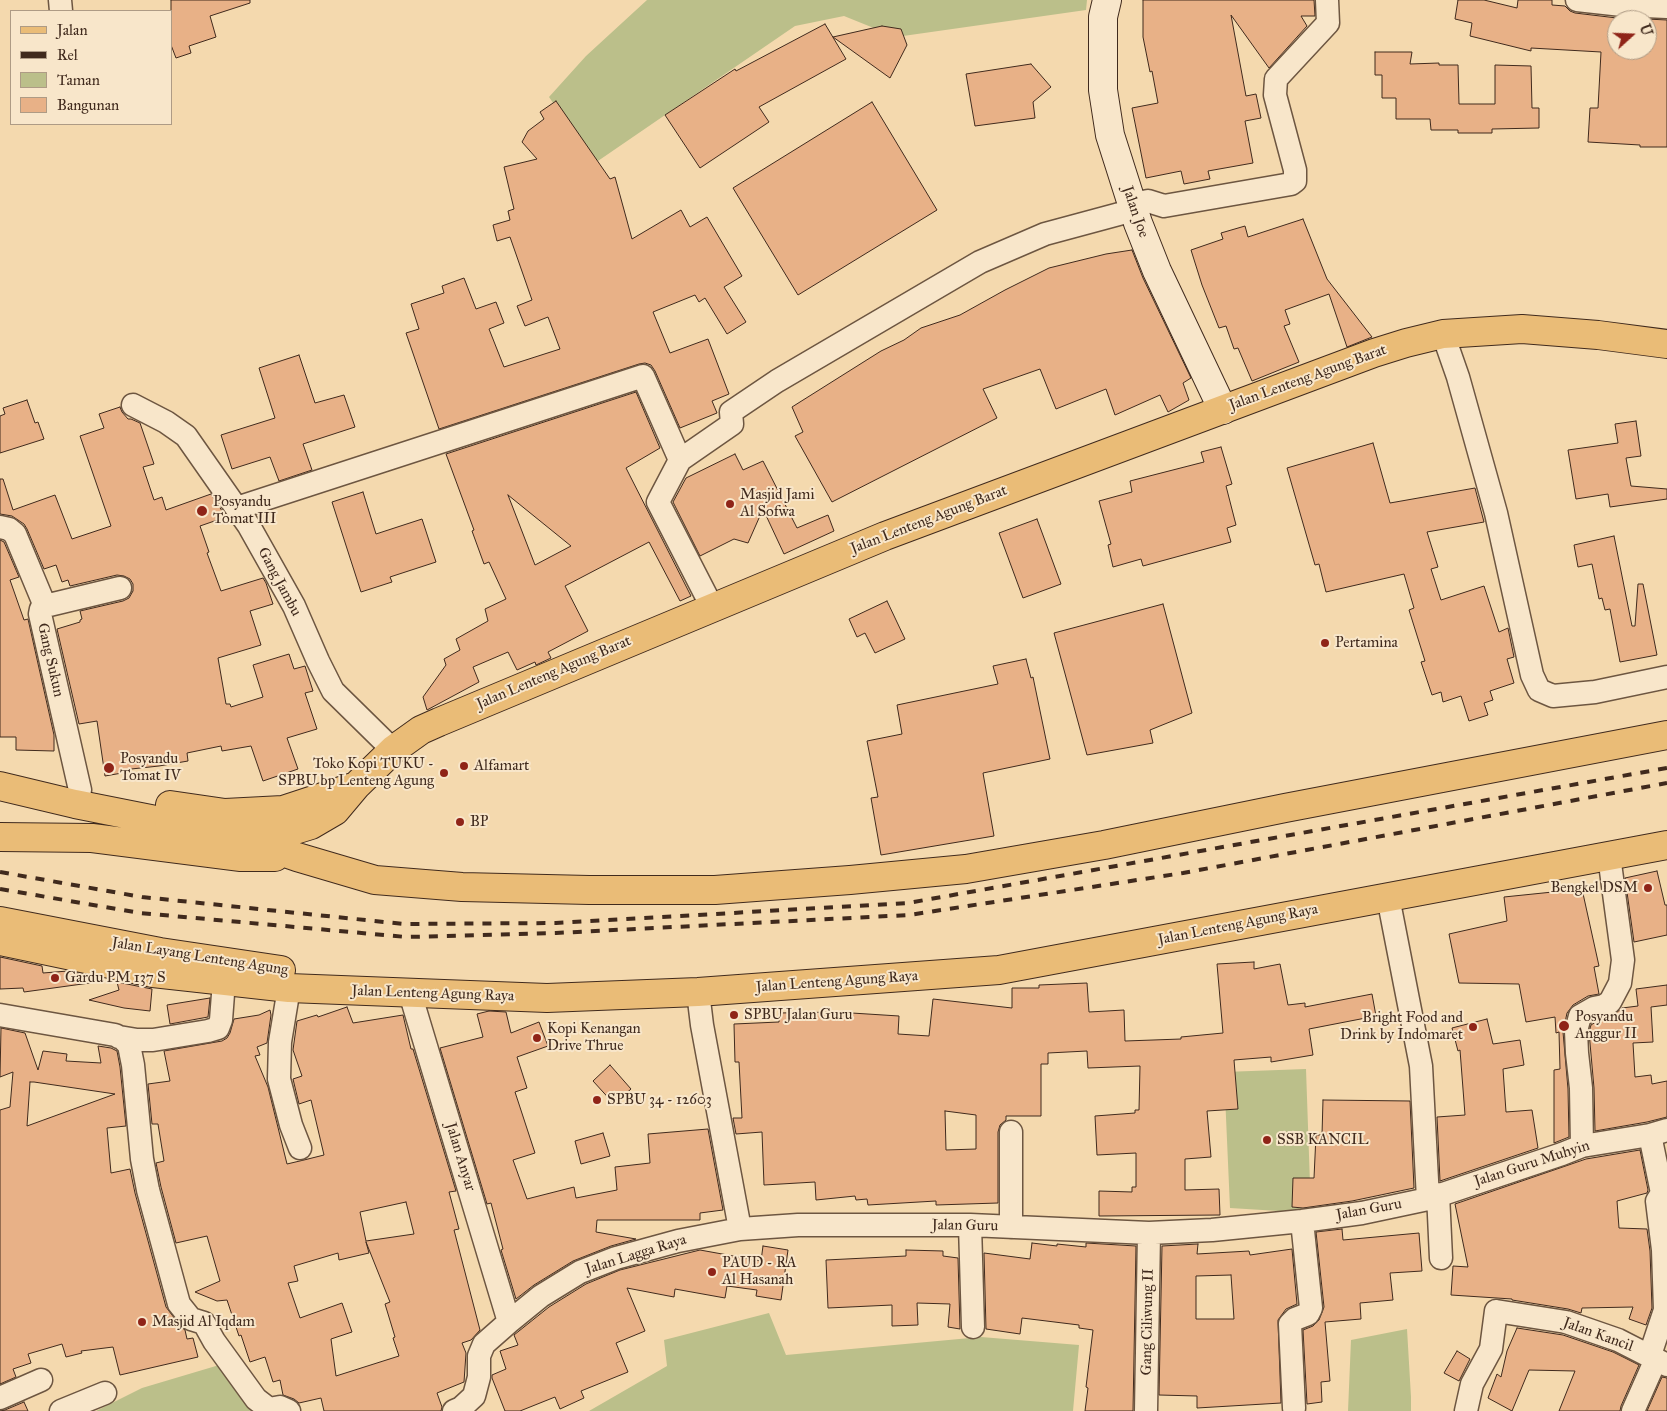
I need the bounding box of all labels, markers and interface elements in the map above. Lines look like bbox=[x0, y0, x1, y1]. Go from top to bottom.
legend bbox=[10, 10, 172, 125]
north arrow bbox=[1607, 10, 1657, 60]
text: Jalan bbox=[57, 21, 88, 39]
text: U bbox=[1636, 22, 1656, 38]
text: Rel bbox=[57, 46, 78, 64]
text: Taman bbox=[57, 71, 100, 89]
text: Bangunan bbox=[57, 96, 119, 114]
street label: Jalan Joe bbox=[1118, 184, 1152, 240]
street label: Jalan Lenteng Agung Barat bbox=[1227, 341, 1389, 415]
street label: Jalan Lenteng Agung Barat bbox=[848, 482, 1010, 558]
place label: Masjid Jami Al Sofwa bbox=[740, 486, 815, 521]
place label: Posyandu Tomat III bbox=[213, 493, 276, 528]
marker: Masjid Jami Al Sofwa bbox=[724, 498, 736, 510]
marker: Posyandu Tomat III bbox=[195, 504, 209, 518]
street label: Gang Jambu bbox=[253, 544, 305, 620]
street label: Gang Sukun bbox=[33, 621, 67, 699]
street label: Jalan Lenteng Agung Barat bbox=[474, 632, 634, 714]
place label: Pertamina bbox=[1335, 634, 1398, 652]
marker: Pertamina bbox=[1319, 637, 1331, 649]
place label: Posyandu Tomat IV bbox=[120, 750, 181, 785]
place label: Toko Kopi TUKU - SPBU bp Lenteng Agung bbox=[278, 755, 434, 790]
place label: Alfamart bbox=[474, 757, 529, 775]
marker: Alfamart bbox=[458, 760, 470, 772]
marker: Posyandu Tomat IV bbox=[102, 761, 116, 775]
marker: Toko Kopi TUKU - SPBU bp Lenteng Agung bbox=[438, 767, 450, 779]
place label: BP bbox=[470, 813, 488, 831]
marker: BP bbox=[454, 816, 466, 828]
place label: Bengkel DSM bbox=[1550, 879, 1638, 897]
marker: Bengkel DSM bbox=[1642, 882, 1654, 894]
street label: Jalan Lenteng Agung Raya bbox=[1156, 901, 1320, 949]
street label: Jalan Layang Lenteng Agung bbox=[111, 934, 289, 980]
street label: Jalan Lenteng Agung Raya bbox=[755, 967, 919, 997]
place label: Gardu PM 137 S bbox=[65, 969, 166, 987]
marker: Gardu PM 137 S bbox=[49, 972, 61, 984]
street label: Jalan Lenteng Agung Raya bbox=[351, 982, 515, 1006]
place label: SPBU Jalan Guru bbox=[744, 1006, 852, 1024]
place label: Posyandu Anggur II bbox=[1575, 1008, 1637, 1043]
marker: SPBU Jalan Guru bbox=[728, 1009, 740, 1021]
place label: Bright Food and Drink by Indomaret bbox=[1340, 1009, 1463, 1044]
marker: Posyandu Anggur II bbox=[1557, 1019, 1571, 1033]
place label: Kopi Kenangan Drive Thrue bbox=[547, 1020, 641, 1055]
marker: Bright Food and Drink by Indomaret bbox=[1467, 1021, 1479, 1033]
marker: Kopi Kenangan Drive Thrue bbox=[531, 1032, 543, 1044]
place label: SPBU 34 - 12603 bbox=[607, 1091, 712, 1109]
marker: SPBU 34 - 12603 bbox=[591, 1094, 603, 1106]
street label: Jalan Anyar bbox=[441, 1121, 479, 1193]
place label: SSB KANCIL bbox=[1277, 1131, 1368, 1149]
marker: SSB KANCIL bbox=[1261, 1134, 1273, 1146]
street label: Jalan Guru Muhyin bbox=[1472, 1137, 1592, 1191]
street label: Jalan Guru bbox=[1335, 1195, 1403, 1225]
street label: Jalan Guru bbox=[932, 1216, 998, 1236]
street label: Jalan Lagga Raya bbox=[583, 1231, 689, 1279]
place label: PAUD - RA Al Hasanah bbox=[722, 1254, 797, 1289]
marker: PAUD - RA Al Hasanah bbox=[706, 1266, 718, 1278]
street label: Gang Ciliwung II bbox=[1138, 1268, 1158, 1376]
place label: Masjid Al Iqdam bbox=[152, 1313, 255, 1331]
street label: Jalan Kancil bbox=[1560, 1314, 1636, 1356]
marker: Masjid Al Iqdam bbox=[136, 1316, 148, 1328]

